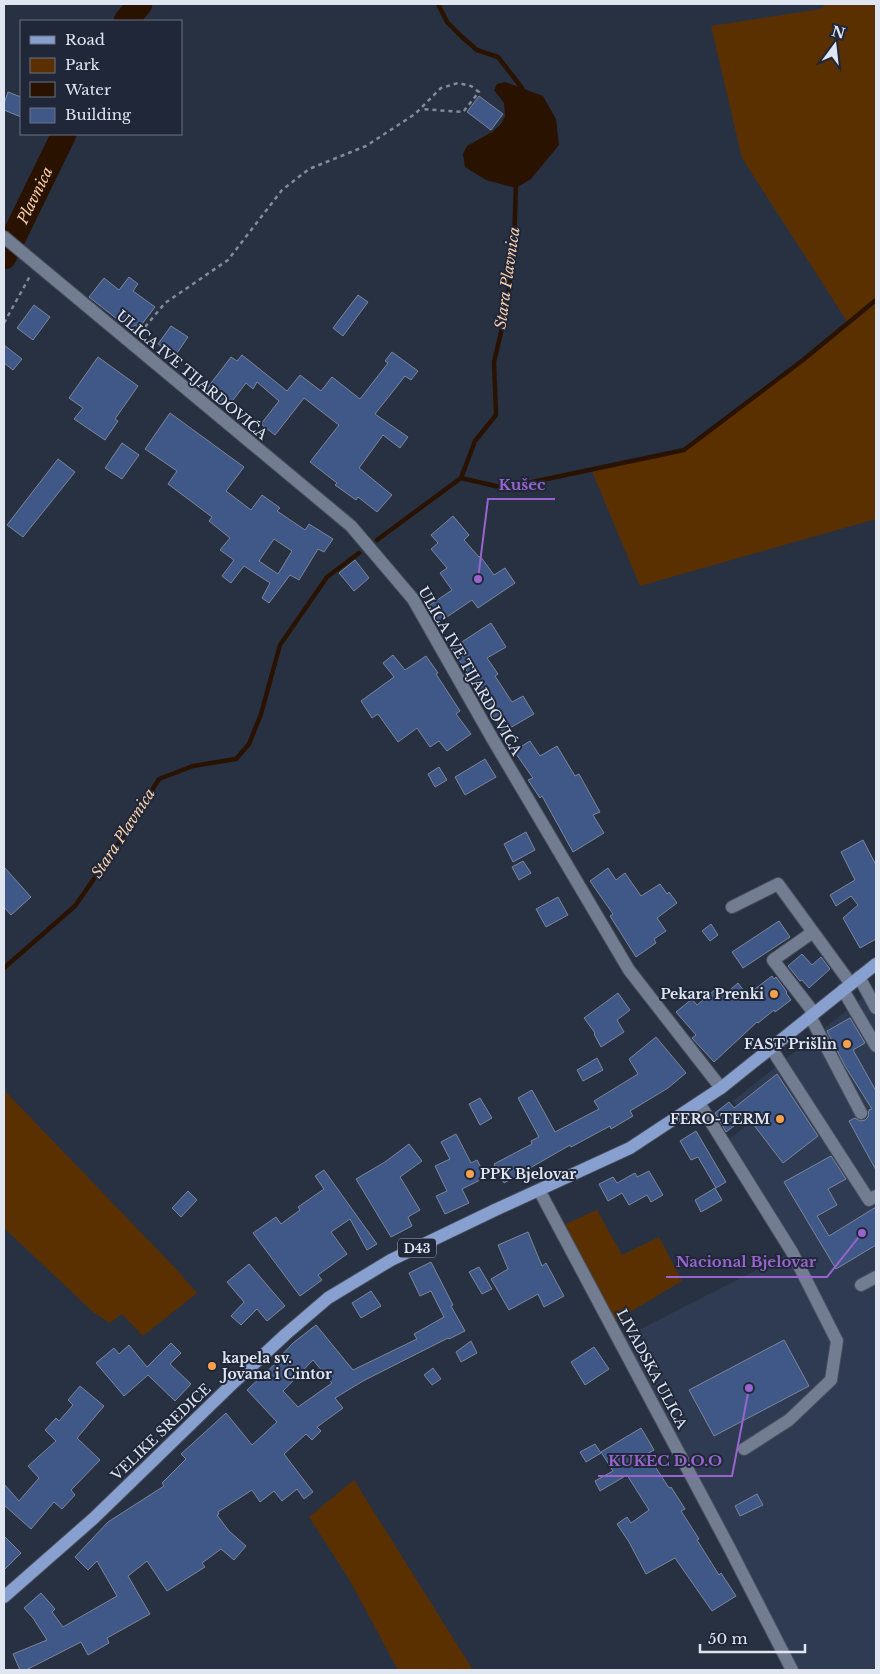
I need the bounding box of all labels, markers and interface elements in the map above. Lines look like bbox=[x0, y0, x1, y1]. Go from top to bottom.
legend bbox=[20, 20, 182, 135]
north arrow bbox=[810, 20, 860, 70]
text: N bbox=[830, 22, 847, 43]
text: Road bbox=[65, 30, 105, 49]
text: Park bbox=[65, 55, 101, 74]
text: Water bbox=[64, 80, 112, 99]
text: Building bbox=[65, 105, 132, 124]
water label: Plavnica bbox=[12, 163, 56, 228]
water label: Stara Plavnica bbox=[490, 226, 524, 330]
street label: ULICA IVE TIJARDOVIĆA bbox=[113, 306, 272, 444]
callout: Kušec bbox=[488, 469, 555, 499]
text: Kušec bbox=[498, 475, 546, 494]
street label: ULICA IVE TIJARDOVIĆA bbox=[414, 583, 527, 759]
water label: Stara Plavnica bbox=[87, 785, 159, 881]
place label: Pekara Prenki bbox=[660, 985, 764, 1003]
marker: Pekara Prenki bbox=[768, 988, 780, 1000]
place label: FAST Prišlin bbox=[744, 1035, 837, 1053]
marker: FAST Prišlin bbox=[841, 1038, 853, 1050]
place label: FERO-TERM bbox=[670, 1110, 770, 1128]
marker: FERO-TERM bbox=[774, 1113, 786, 1125]
place label: PPK Bjelovar bbox=[480, 1165, 576, 1183]
marker: PPK Bjelovar bbox=[464, 1168, 476, 1180]
road number: D43 bbox=[398, 1238, 436, 1258]
callout: Nacional Bjelovar bbox=[666, 1247, 827, 1277]
text: Nacional Bjelovar bbox=[676, 1252, 817, 1271]
street label: LIVADSKA ULICA bbox=[613, 1306, 691, 1432]
place label: kapela sv. Jovana i Cintor bbox=[219, 1349, 332, 1383]
marker: kapela sv. Jovana i Cintor bbox=[206, 1360, 218, 1372]
street label: VELIKE SREDICE bbox=[107, 1380, 215, 1485]
callout: KUKEC D.O.O bbox=[598, 1446, 732, 1476]
text: KUKEC D.O.O bbox=[608, 1451, 722, 1470]
scale bar bbox=[700, 1622, 805, 1654]
text: 50 m bbox=[708, 1629, 748, 1648]

